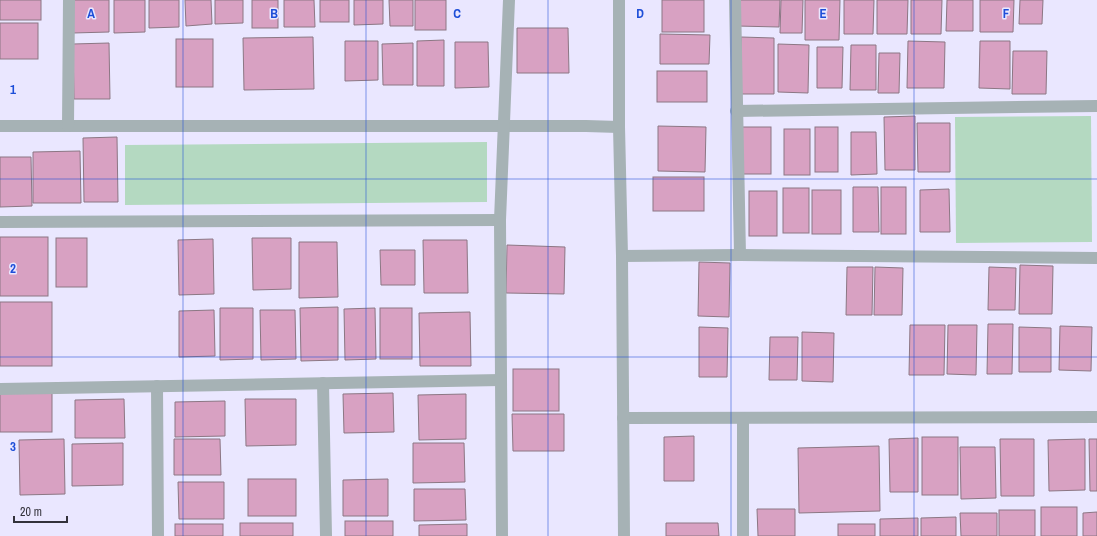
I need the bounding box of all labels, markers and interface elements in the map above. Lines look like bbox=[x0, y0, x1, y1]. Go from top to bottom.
text: A bbox=[87, 5, 95, 22]
text: B bbox=[270, 5, 278, 22]
text: C bbox=[453, 5, 461, 22]
text: D bbox=[636, 5, 644, 22]
text: E bbox=[819, 5, 827, 22]
text: F bbox=[1003, 5, 1010, 22]
text: 1 bbox=[10, 81, 16, 98]
text: 2 bbox=[10, 260, 16, 277]
text: 3 bbox=[10, 438, 16, 455]
scale bar bbox=[14, 498, 67, 524]
text: 20 m bbox=[20, 504, 42, 520]

